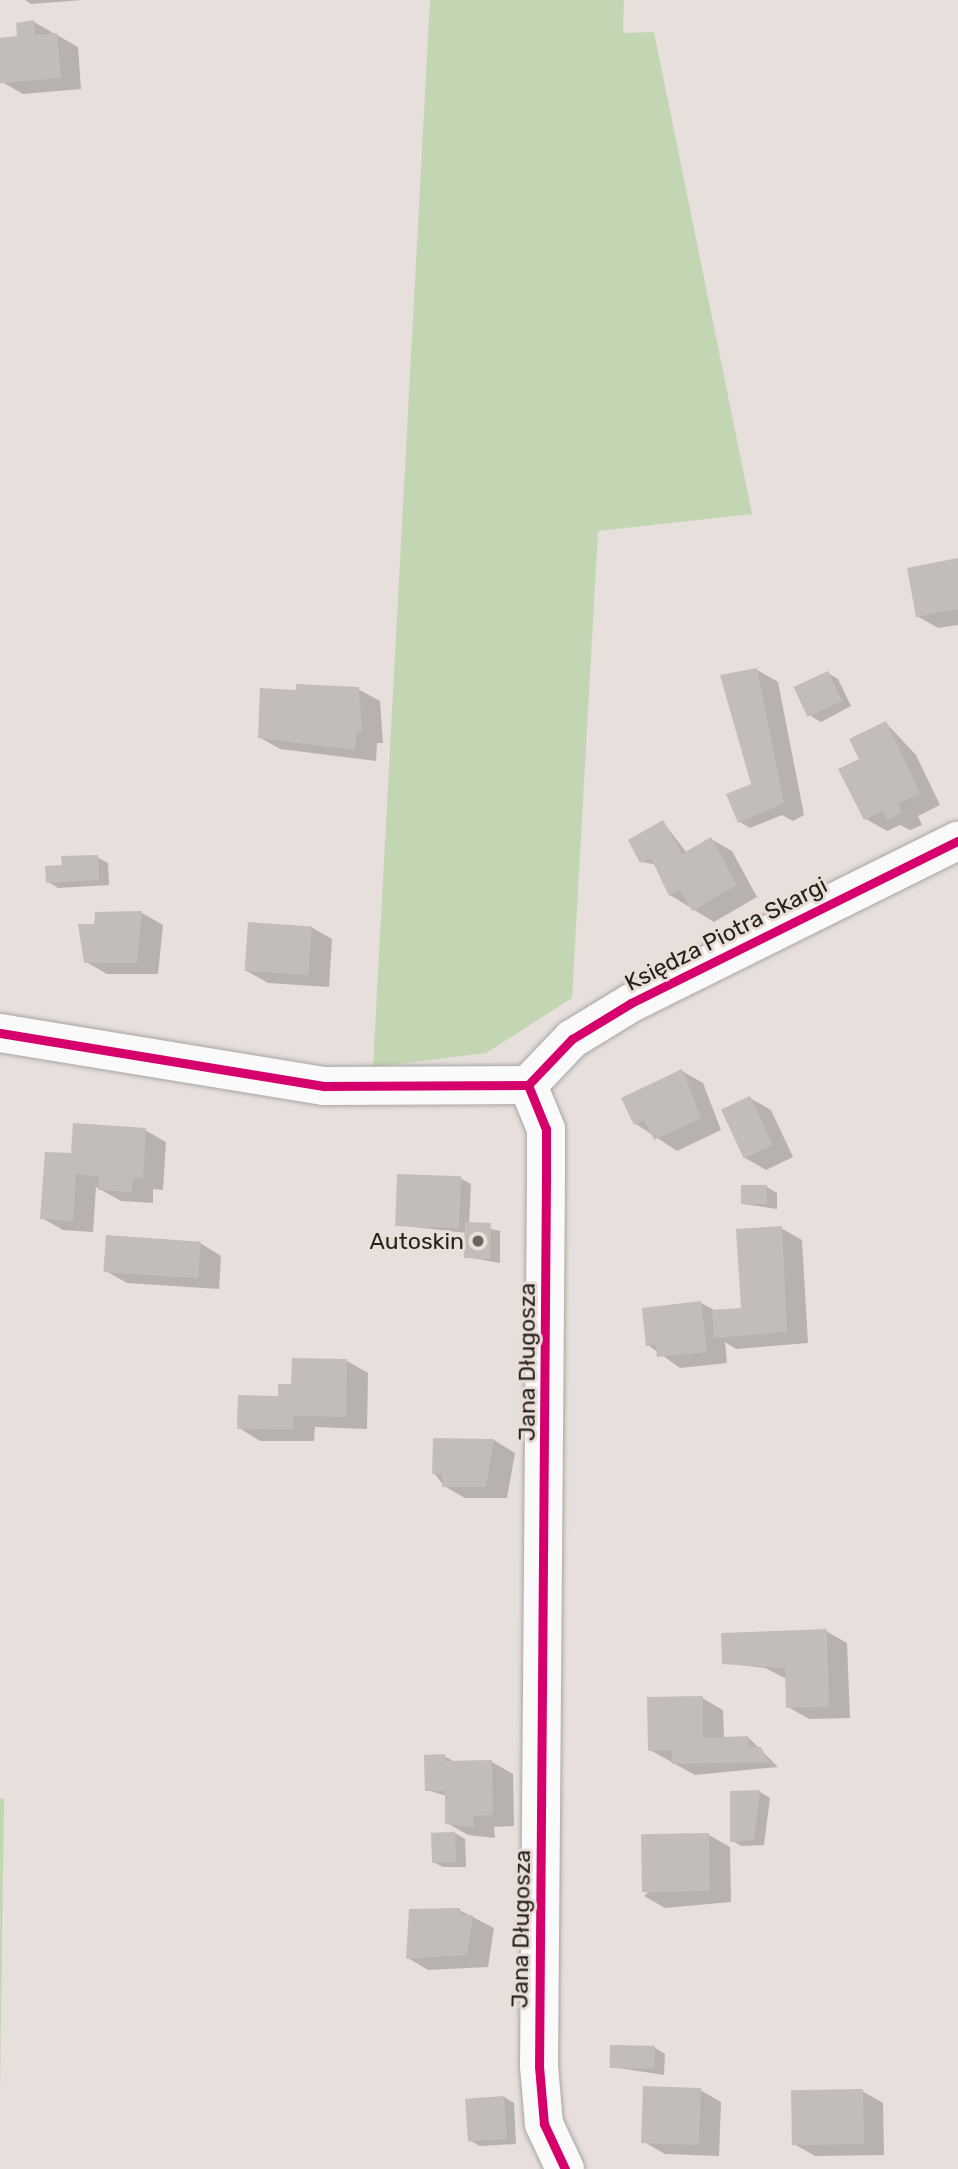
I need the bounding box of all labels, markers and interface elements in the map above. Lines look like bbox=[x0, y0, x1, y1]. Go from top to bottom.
street label: Księdza Piotra Skargi bbox=[620, 871, 832, 997]
place label: Autoskin bbox=[370, 1227, 464, 1255]
marker: Autoskin bbox=[470, 1233, 486, 1249]
street label: Jana Długosza bbox=[513, 1283, 541, 1441]
street label: Jana Długosza bbox=[506, 1849, 536, 2009]

